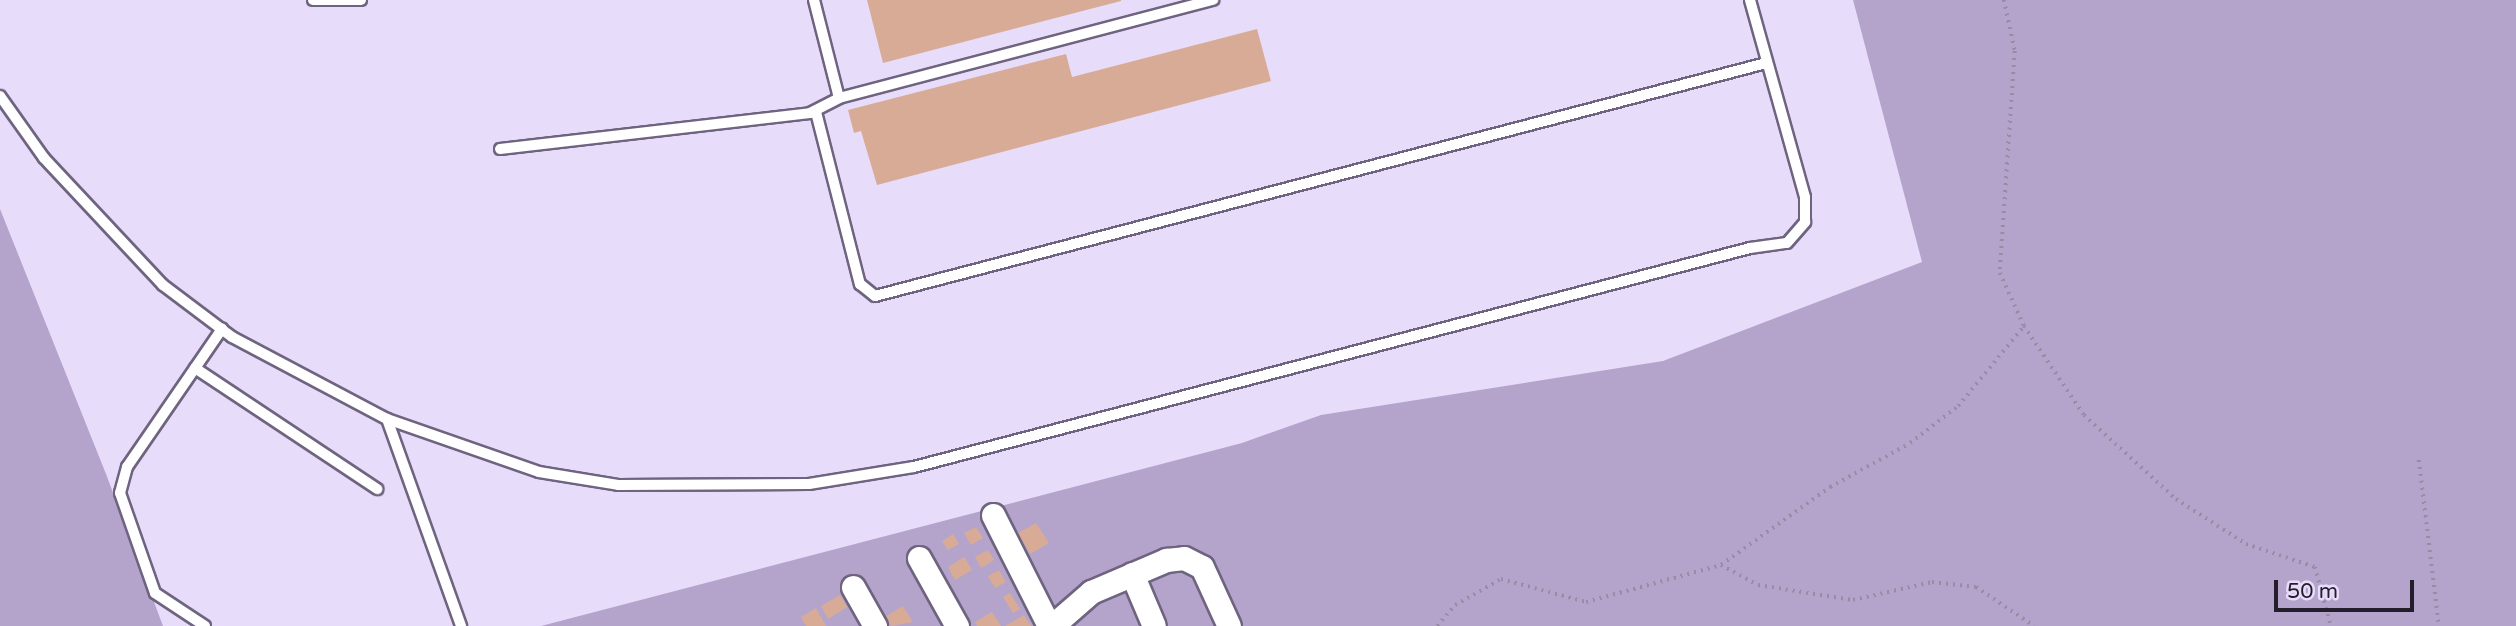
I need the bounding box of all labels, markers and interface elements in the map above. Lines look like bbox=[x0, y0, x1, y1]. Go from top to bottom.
scale bar bbox=[2278, 566, 2418, 610]
text: 50 m bbox=[2287, 579, 2338, 604]

